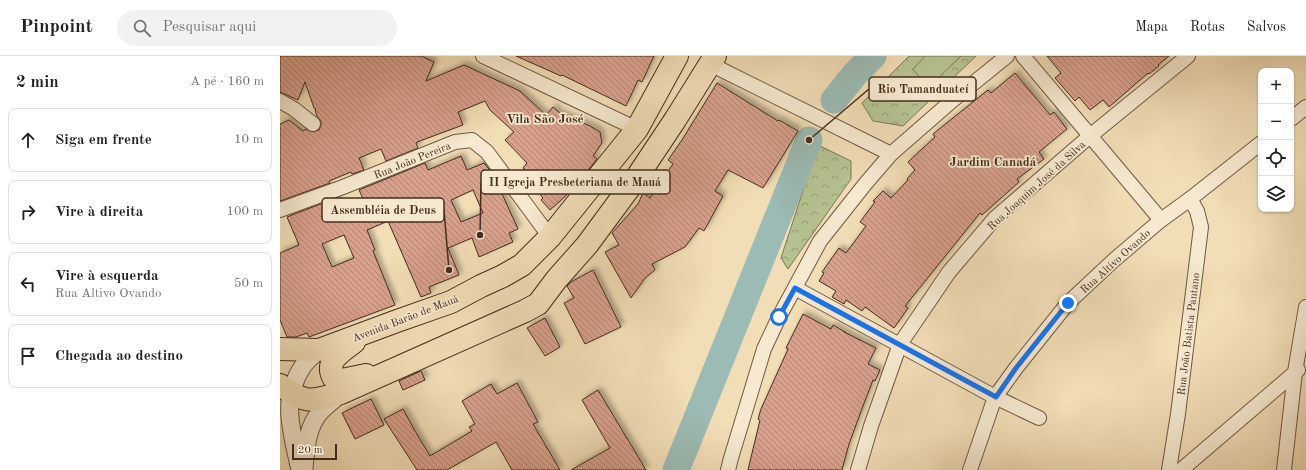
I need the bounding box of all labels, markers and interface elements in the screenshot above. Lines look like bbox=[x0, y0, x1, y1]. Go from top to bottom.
search box bbox=[117, 10, 397, 46]
icon: search bbox=[131, 17, 153, 39]
text: Pinpoint bbox=[20, 18, 93, 37]
text: Pesquisar aqui bbox=[163, 20, 256, 35]
text: Mapa bbox=[1135, 20, 1168, 34]
text: Rotas bbox=[1190, 20, 1225, 34]
text: Salvos bbox=[1247, 20, 1286, 34]
map controls bbox=[1258, 68, 1294, 212]
button: + bbox=[1258, 68, 1294, 104]
text: 2 min bbox=[16, 74, 59, 91]
text: A pé · 160 m bbox=[190, 75, 264, 88]
callout: Rio Tamanduateí bbox=[869, 77, 976, 101]
text: Rio Tamanduateí bbox=[878, 84, 969, 96]
button: − bbox=[1258, 104, 1294, 140]
district label: Vila São José bbox=[506, 113, 584, 126]
icon: ahead bbox=[17, 129, 39, 151]
text: Siga em frente bbox=[55, 133, 152, 148]
text: 10 m bbox=[234, 133, 263, 146]
street label: Rua Joaquim José da Silva bbox=[986, 139, 1088, 233]
button: locate bbox=[1258, 140, 1294, 176]
street label: Rua João Pereira bbox=[372, 141, 453, 182]
district label: Jardim Canadá bbox=[950, 156, 1037, 169]
callout: II Igreja Presbeteriana de Mauá bbox=[481, 170, 670, 194]
button: layers bbox=[1258, 176, 1294, 212]
text: II Igreja Presbeteriana de Mauá bbox=[489, 177, 661, 189]
callout: Assembléia de Deus bbox=[322, 198, 444, 222]
icon: right bbox=[17, 201, 39, 223]
text: Vire à direita bbox=[55, 205, 143, 220]
text: 100 m bbox=[226, 205, 263, 218]
text: Assembléia de Deus bbox=[330, 205, 436, 217]
street label: Rua Altivo Ovando bbox=[1079, 228, 1153, 296]
text: Vire à esquerda bbox=[55, 269, 159, 284]
street label: Rua João Batista Pantano bbox=[1176, 272, 1202, 396]
icon: left bbox=[17, 273, 39, 295]
text: 50 m bbox=[234, 277, 263, 290]
text: Rua Altivo Ovando bbox=[55, 287, 161, 300]
street label: Avenida Barão de Mauá bbox=[351, 294, 461, 345]
route end bbox=[1059, 294, 1077, 312]
route start bbox=[770, 308, 788, 326]
icon: arrive bbox=[17, 345, 39, 367]
text: Chegada ao destino bbox=[55, 349, 183, 364]
scale bar bbox=[292, 442, 337, 461]
text: 20 m bbox=[298, 445, 323, 456]

